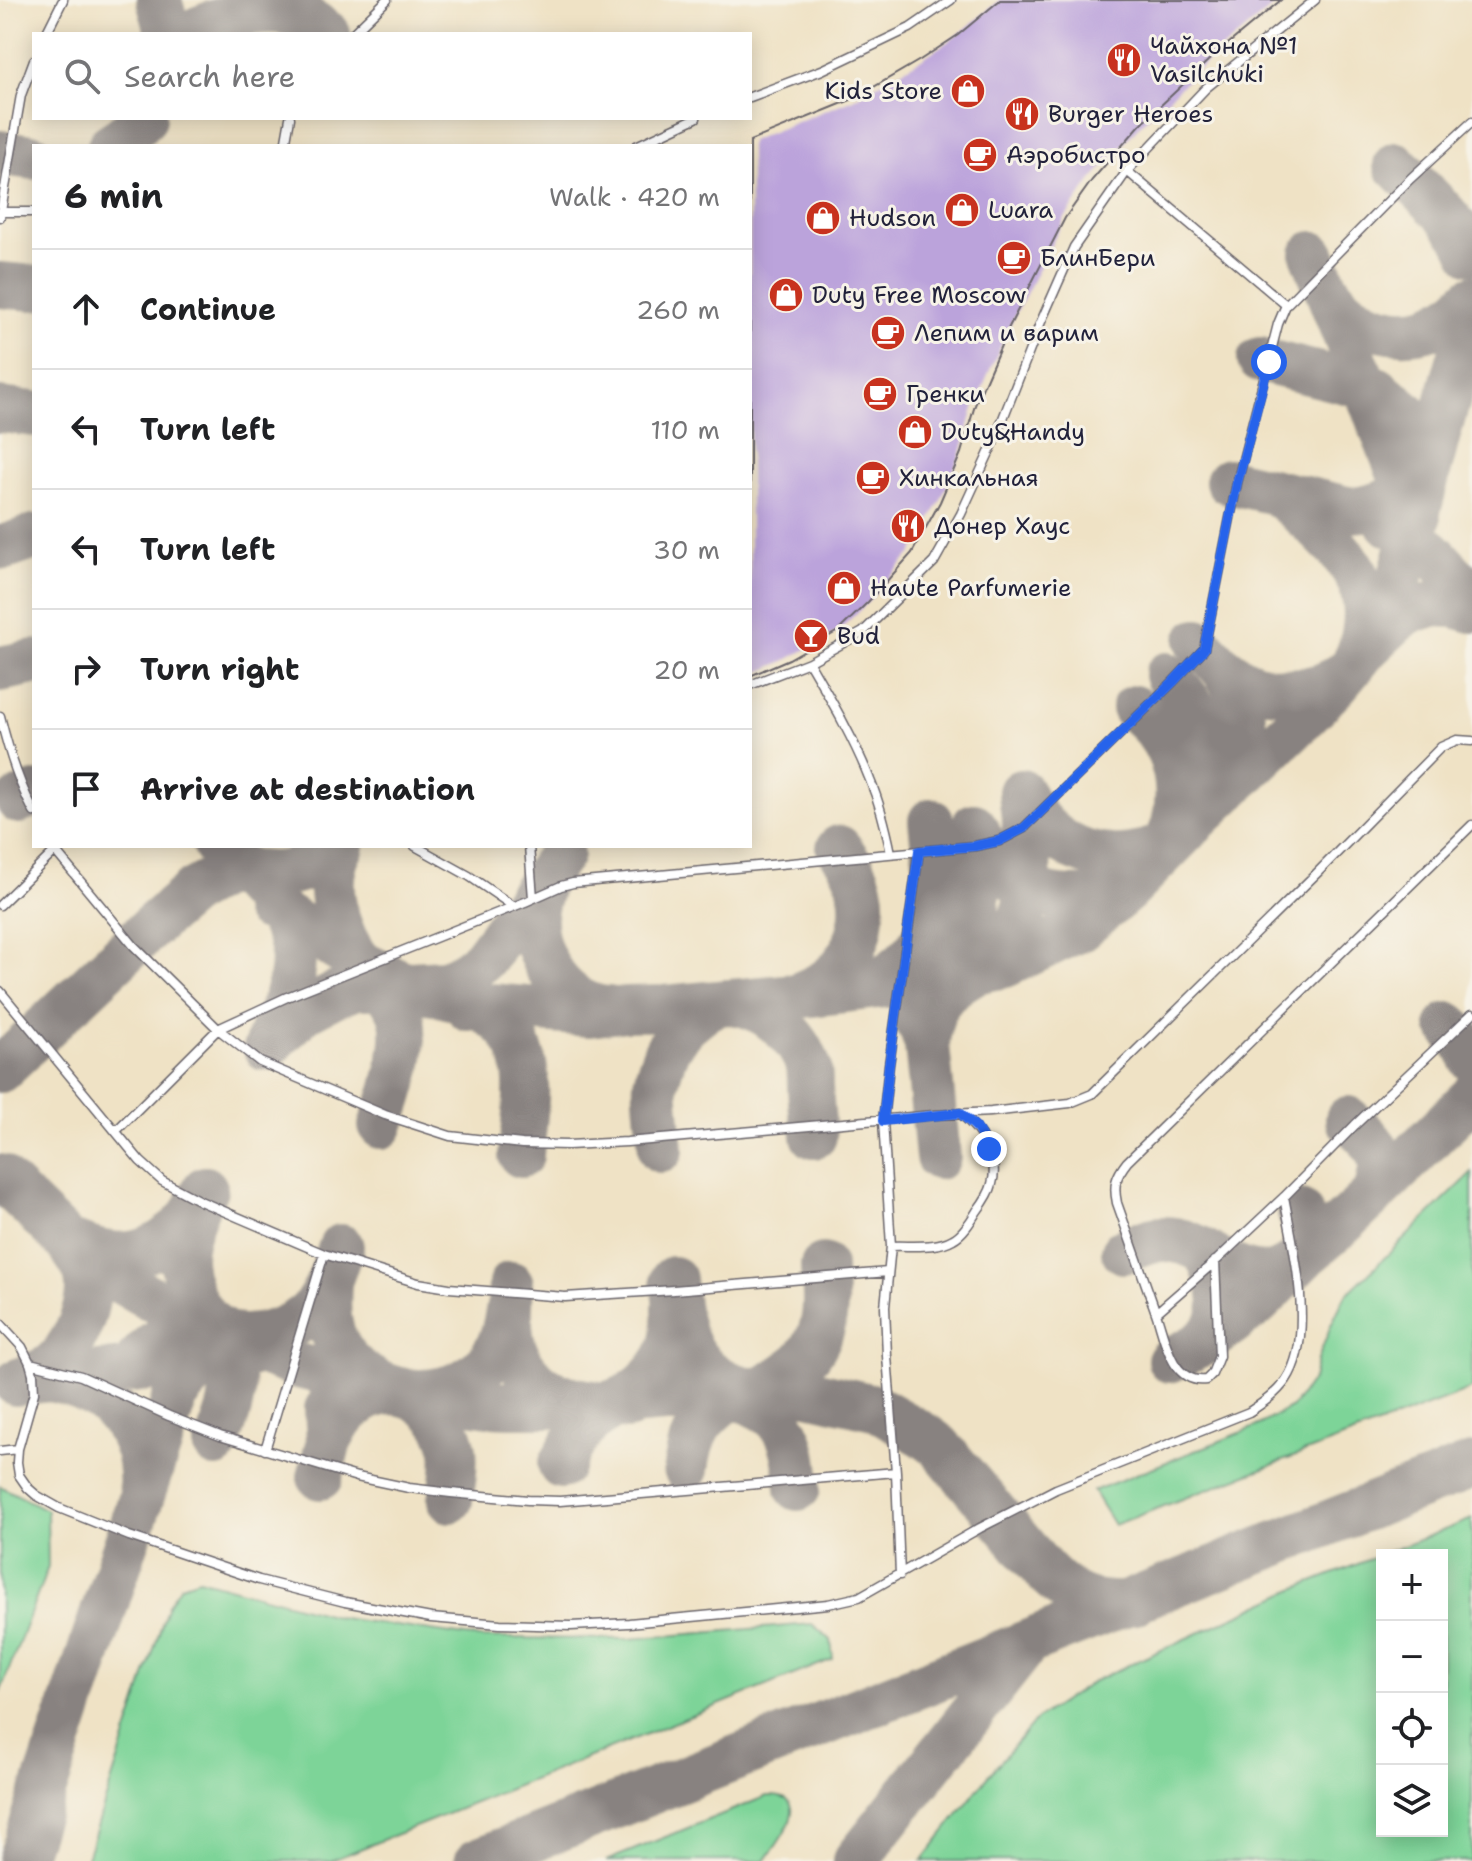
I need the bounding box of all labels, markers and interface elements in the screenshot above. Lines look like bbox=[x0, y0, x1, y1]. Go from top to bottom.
place label: Чайхона №1 Vasilchuki bbox=[1150, 30, 1298, 90]
search box bbox=[32, 32, 752, 120]
restaurant icon: Чайхона №1 Vasilchuki bbox=[1105, 41, 1143, 79]
icon: search bbox=[60, 54, 104, 98]
text: Search here bbox=[124, 56, 295, 97]
shop icon: Kids Store bbox=[949, 72, 987, 110]
place label: Kids Store bbox=[824, 75, 942, 107]
restaurant icon: Burger Heroes bbox=[1003, 95, 1041, 133]
place label: Burger Heroes bbox=[1048, 98, 1213, 130]
cafe icon: Аэробистро bbox=[961, 136, 999, 174]
place label: Аэробистро bbox=[1006, 139, 1146, 171]
text: 6 min bbox=[64, 173, 163, 219]
text: Walk · 420 m bbox=[549, 179, 720, 214]
shop icon: Luara bbox=[943, 191, 981, 229]
place label: Luara bbox=[988, 194, 1053, 226]
shop icon: Hudson bbox=[804, 199, 842, 237]
place label: Hudson bbox=[849, 202, 936, 234]
cafe icon: БлинБери bbox=[995, 239, 1033, 277]
place label: БлинБери bbox=[1040, 242, 1156, 274]
shop icon: Duty Free Moscow bbox=[767, 276, 805, 314]
place label: Duty Free Moscow bbox=[812, 279, 1027, 311]
icon: ahead bbox=[64, 287, 108, 331]
text: Continue bbox=[140, 289, 276, 330]
text: 260 m bbox=[636, 292, 720, 327]
cafe icon: Лепим и варим bbox=[869, 314, 907, 352]
place label: Лепим и варим bbox=[914, 317, 1099, 349]
route start bbox=[1251, 344, 1287, 380]
cafe icon: Гренки bbox=[861, 375, 899, 413]
place label: Гренки bbox=[906, 378, 985, 410]
icon: left bbox=[64, 407, 108, 451]
text: Turn left bbox=[140, 409, 275, 450]
text: 110 m bbox=[650, 412, 720, 447]
shop icon: Duty&Handy bbox=[896, 413, 934, 451]
place label: Duty&Handy bbox=[941, 416, 1085, 448]
cafe icon: Хинкальная bbox=[854, 459, 892, 497]
place label: Хинкальная bbox=[899, 462, 1039, 494]
restaurant icon: Донер Хаус bbox=[889, 507, 927, 545]
place label: Донер Хаус bbox=[934, 510, 1070, 542]
icon: left bbox=[64, 527, 108, 571]
text: Turn left bbox=[140, 529, 275, 570]
text: 30 m bbox=[653, 532, 720, 567]
shop icon: Haute Parfumerie bbox=[825, 569, 863, 607]
place label: Haute Parfumerie bbox=[870, 572, 1071, 604]
bar icon: Bud bbox=[792, 617, 830, 655]
place label: Bud bbox=[837, 620, 880, 652]
icon: right bbox=[64, 647, 108, 691]
text: Turn right bbox=[140, 649, 299, 690]
text: 20 m bbox=[653, 652, 720, 687]
icon: arrive bbox=[64, 767, 108, 811]
text: Arrive at destination bbox=[140, 769, 475, 810]
route end bbox=[971, 1131, 1007, 1167]
map controls bbox=[1376, 1549, 1448, 1837]
button: + bbox=[1376, 1549, 1448, 1621]
button: − bbox=[1376, 1621, 1448, 1693]
button: locate bbox=[1376, 1693, 1448, 1765]
button: layers bbox=[1376, 1765, 1448, 1837]

